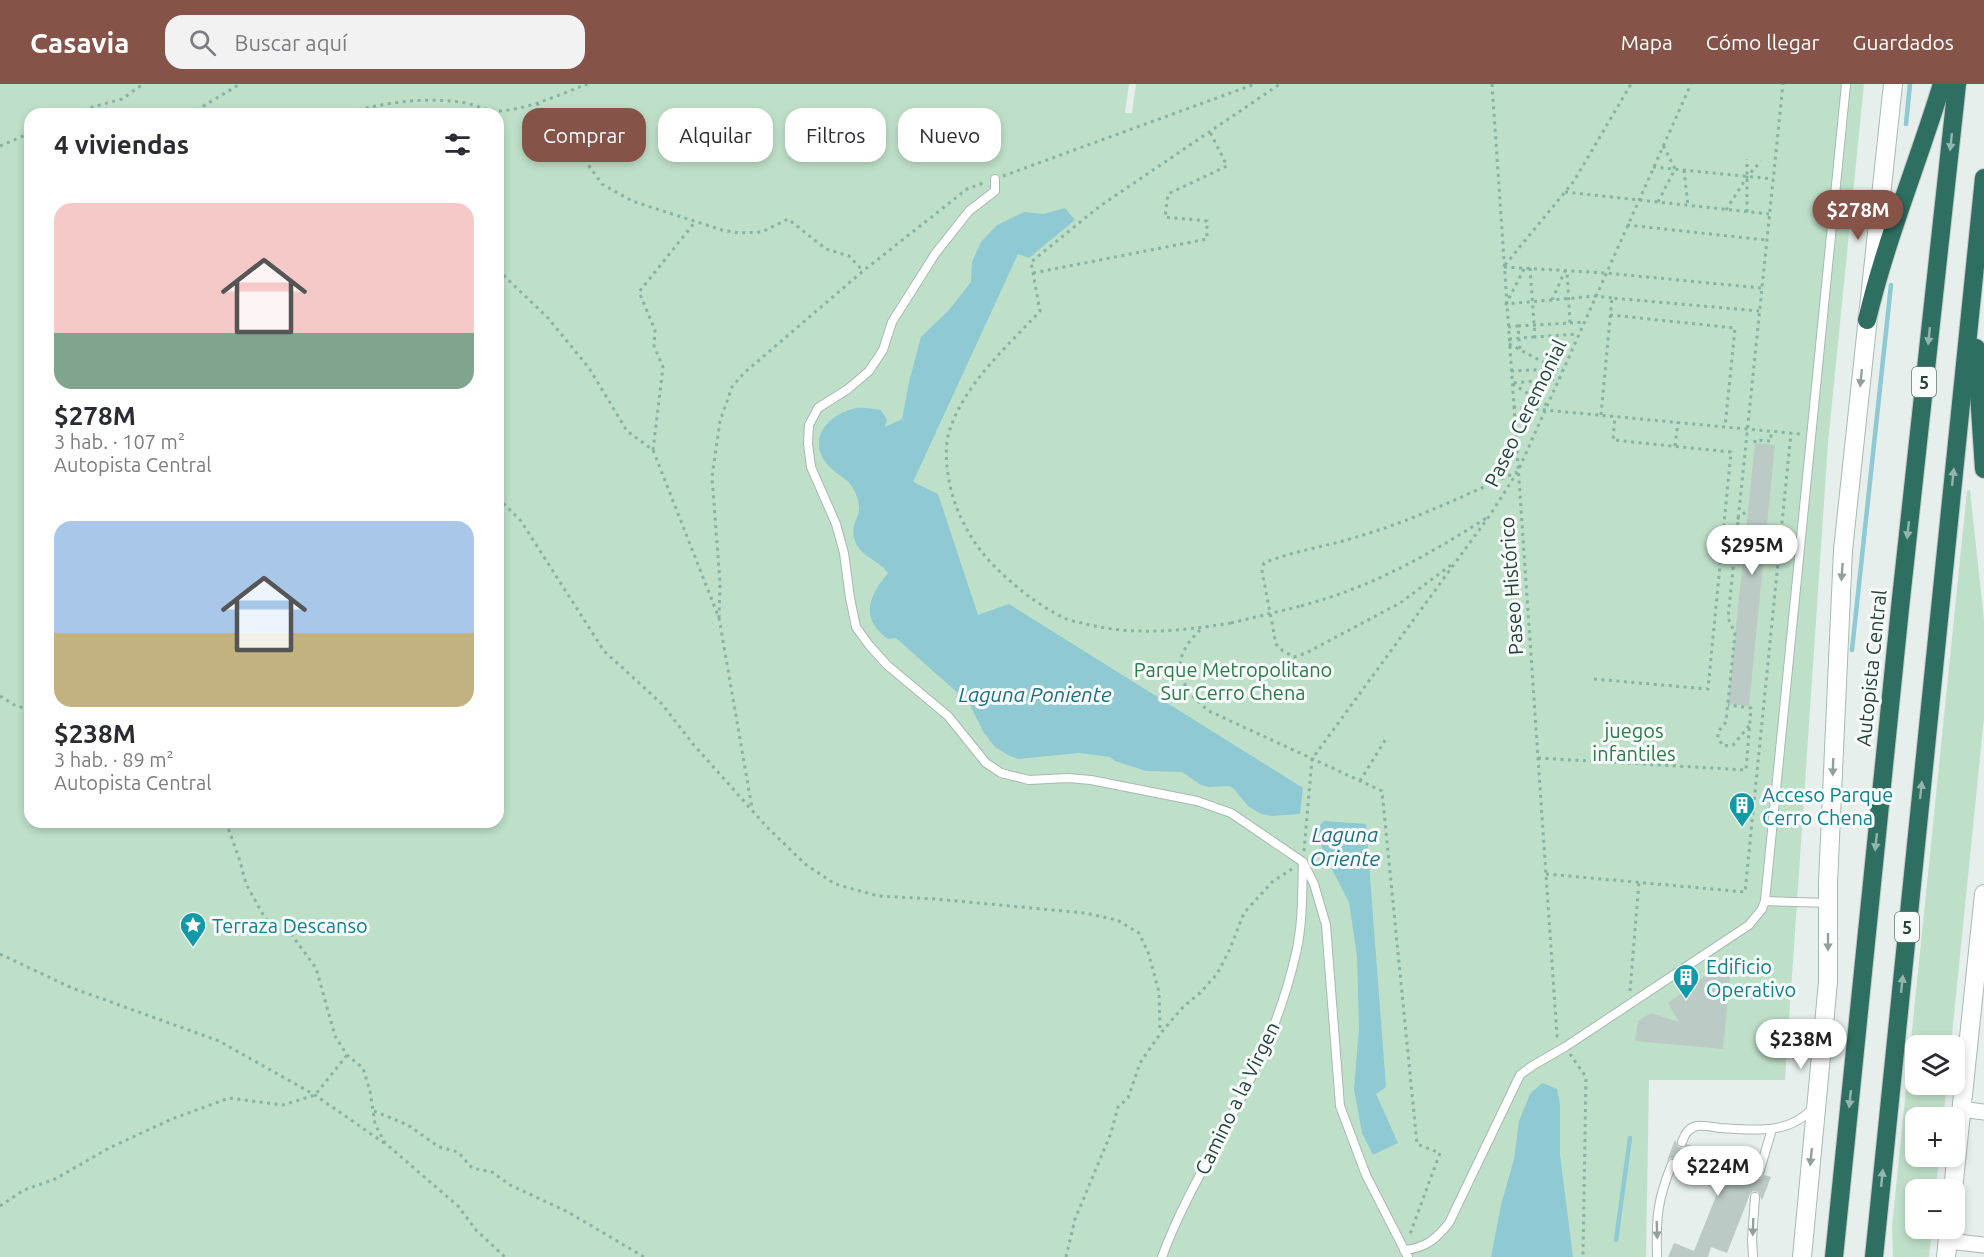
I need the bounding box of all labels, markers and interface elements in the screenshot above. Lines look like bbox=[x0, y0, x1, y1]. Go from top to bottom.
search box bbox=[165, 15, 585, 69]
icon: search bbox=[186, 26, 219, 59]
text: Casavia bbox=[30, 27, 129, 58]
text: Buscar aquí bbox=[234, 30, 347, 55]
text: Mapa bbox=[1621, 30, 1673, 54]
text: Cómo llegar bbox=[1706, 30, 1820, 54]
text: Guardados bbox=[1853, 30, 1954, 54]
chip: Comprar bbox=[522, 108, 646, 162]
chip: Alquilar bbox=[658, 108, 773, 162]
chip: Filtros bbox=[785, 108, 886, 162]
chip: Nuevo bbox=[898, 108, 1001, 162]
icon: filters bbox=[441, 128, 474, 161]
text: 4 viviendas bbox=[54, 130, 189, 159]
one-way arrow bbox=[1946, 133, 1955, 152]
pin: $278M bbox=[1816, 190, 1900, 241]
text: $278M bbox=[1827, 198, 1889, 221]
icon: home bbox=[210, 242, 318, 350]
one-way arrow bbox=[1924, 327, 1934, 346]
street label: Paseo Ceremonial bbox=[1479, 336, 1571, 490]
road number: 5 bbox=[1912, 367, 1936, 397]
one-way arrow bbox=[1856, 369, 1866, 388]
text: $278M bbox=[54, 401, 136, 430]
text: 3 hab. · 107 m² bbox=[54, 430, 185, 453]
text: Autopista Central bbox=[54, 453, 212, 476]
one-way arrow bbox=[1948, 467, 1958, 486]
street label: Paseo Histórico bbox=[1495, 516, 1527, 656]
one-way arrow bbox=[1903, 520, 1913, 539]
pin: $295M bbox=[1710, 525, 1794, 576]
text: $295M bbox=[1721, 533, 1783, 556]
icon: home bbox=[210, 560, 318, 668]
one-way arrow bbox=[1837, 563, 1847, 582]
street label: Autopista Central bbox=[1851, 588, 1891, 748]
park label: Parque Metropolitano Sur Cerro Chena bbox=[1134, 658, 1332, 704]
water label: Laguna Poniente bbox=[958, 682, 1112, 706]
text: $238M bbox=[54, 719, 136, 748]
park label: juegos infantiles bbox=[1592, 719, 1676, 765]
text: 3 hab. · 89 m² bbox=[54, 748, 174, 771]
one-way arrow bbox=[1828, 757, 1837, 776]
text: Autopista Central bbox=[54, 771, 212, 794]
one-way arrow bbox=[1916, 780, 1926, 799]
place label: Acceso Parque Cerro Chena bbox=[1762, 783, 1893, 829]
building icon: Acceso Parque Cerro Chena bbox=[1727, 790, 1757, 828]
water label: Laguna Oriente bbox=[1310, 822, 1381, 870]
one-way arrow bbox=[1871, 833, 1881, 852]
place icon: Terraza Descanso bbox=[178, 910, 208, 948]
road number: 5 bbox=[1895, 912, 1919, 942]
place label: Terraza Descanso bbox=[212, 914, 368, 937]
one-way arrow bbox=[1823, 932, 1833, 951]
place label: Edificio Operativo bbox=[1706, 955, 1796, 1001]
building icon: Edificio Operativo bbox=[1671, 962, 1701, 1000]
one-way arrow bbox=[1897, 974, 1907, 993]
street label: Camino a la Virgen bbox=[1190, 1018, 1284, 1178]
pin: $238M bbox=[1759, 1019, 1843, 1070]
text: $238M bbox=[1770, 1027, 1832, 1050]
map controls bbox=[1905, 1035, 1965, 1239]
button: layers bbox=[1905, 1035, 1965, 1095]
one-way arrow bbox=[1845, 1090, 1855, 1109]
button: + bbox=[1905, 1107, 1965, 1167]
pin: $224M bbox=[1676, 1146, 1760, 1197]
one-way arrow bbox=[1806, 1148, 1816, 1167]
text: $224M bbox=[1687, 1154, 1749, 1177]
one-way arrow bbox=[1877, 1168, 1887, 1187]
button: − bbox=[1905, 1179, 1965, 1239]
one-way arrow bbox=[1748, 1218, 1757, 1237]
one-way arrow bbox=[1652, 1221, 1661, 1240]

